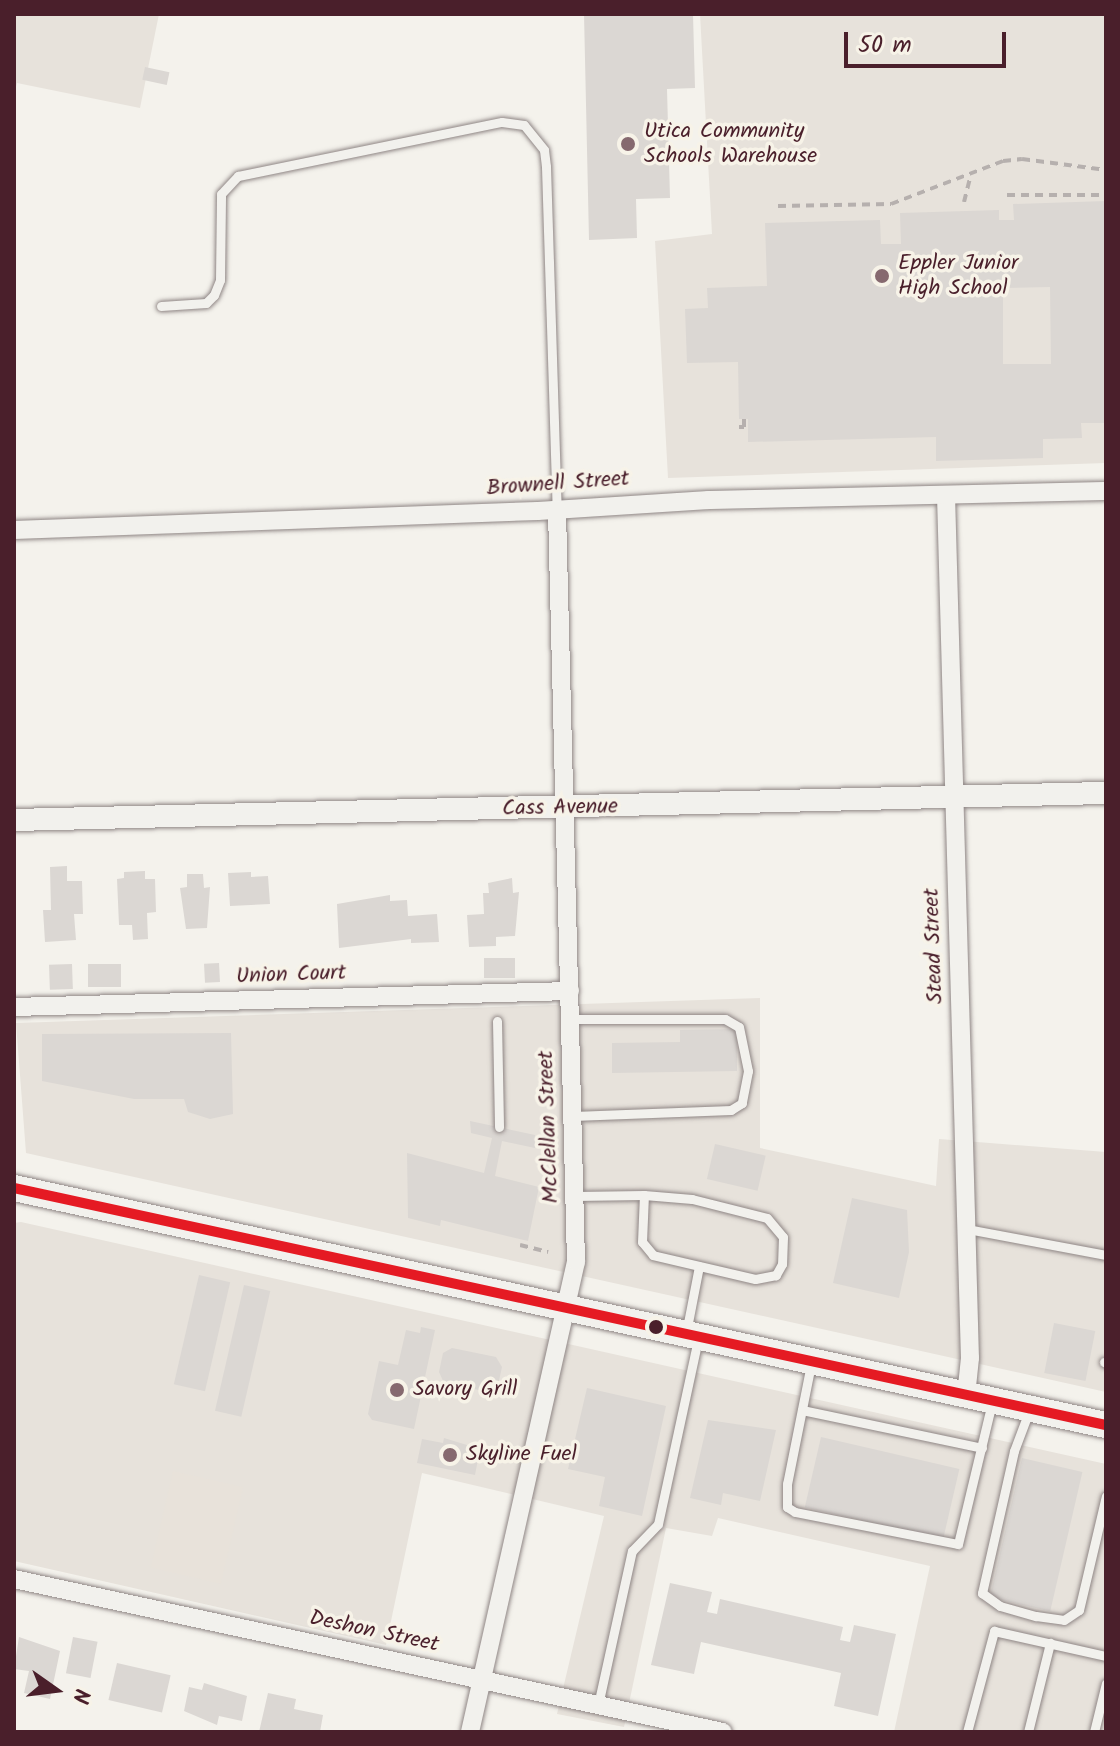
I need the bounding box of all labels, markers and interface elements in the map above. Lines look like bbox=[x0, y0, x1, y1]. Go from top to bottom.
scale bar bbox=[848, 16, 1010, 66]
text: 50 m bbox=[858, 26, 912, 65]
place label: Utica Community Schools Warehouse bbox=[644, 118, 817, 170]
marker: Utica Community Schools Warehouse bbox=[619, 135, 637, 153]
place label: Eppler Junior High School bbox=[898, 250, 1018, 302]
marker: Eppler Junior High School bbox=[873, 267, 891, 285]
street label: Brownell Street bbox=[486, 466, 630, 502]
street label: Cass Avenue bbox=[502, 794, 618, 822]
street label: Stead Street bbox=[919, 888, 949, 1004]
street label: Union Court bbox=[235, 960, 347, 990]
street label: McClellan Street bbox=[533, 1050, 565, 1204]
unlabelled marker bbox=[648, 1319, 664, 1335]
place label: Savory Grill bbox=[413, 1377, 517, 1403]
marker: Savory Grill bbox=[388, 1381, 406, 1399]
place label: Skyline Fuel bbox=[466, 1442, 577, 1468]
marker: Skyline Fuel bbox=[441, 1446, 459, 1464]
street label: Deshon Street bbox=[307, 1605, 441, 1659]
north arrow bbox=[16, 1650, 96, 1730]
text: N bbox=[61, 1685, 98, 1707]

